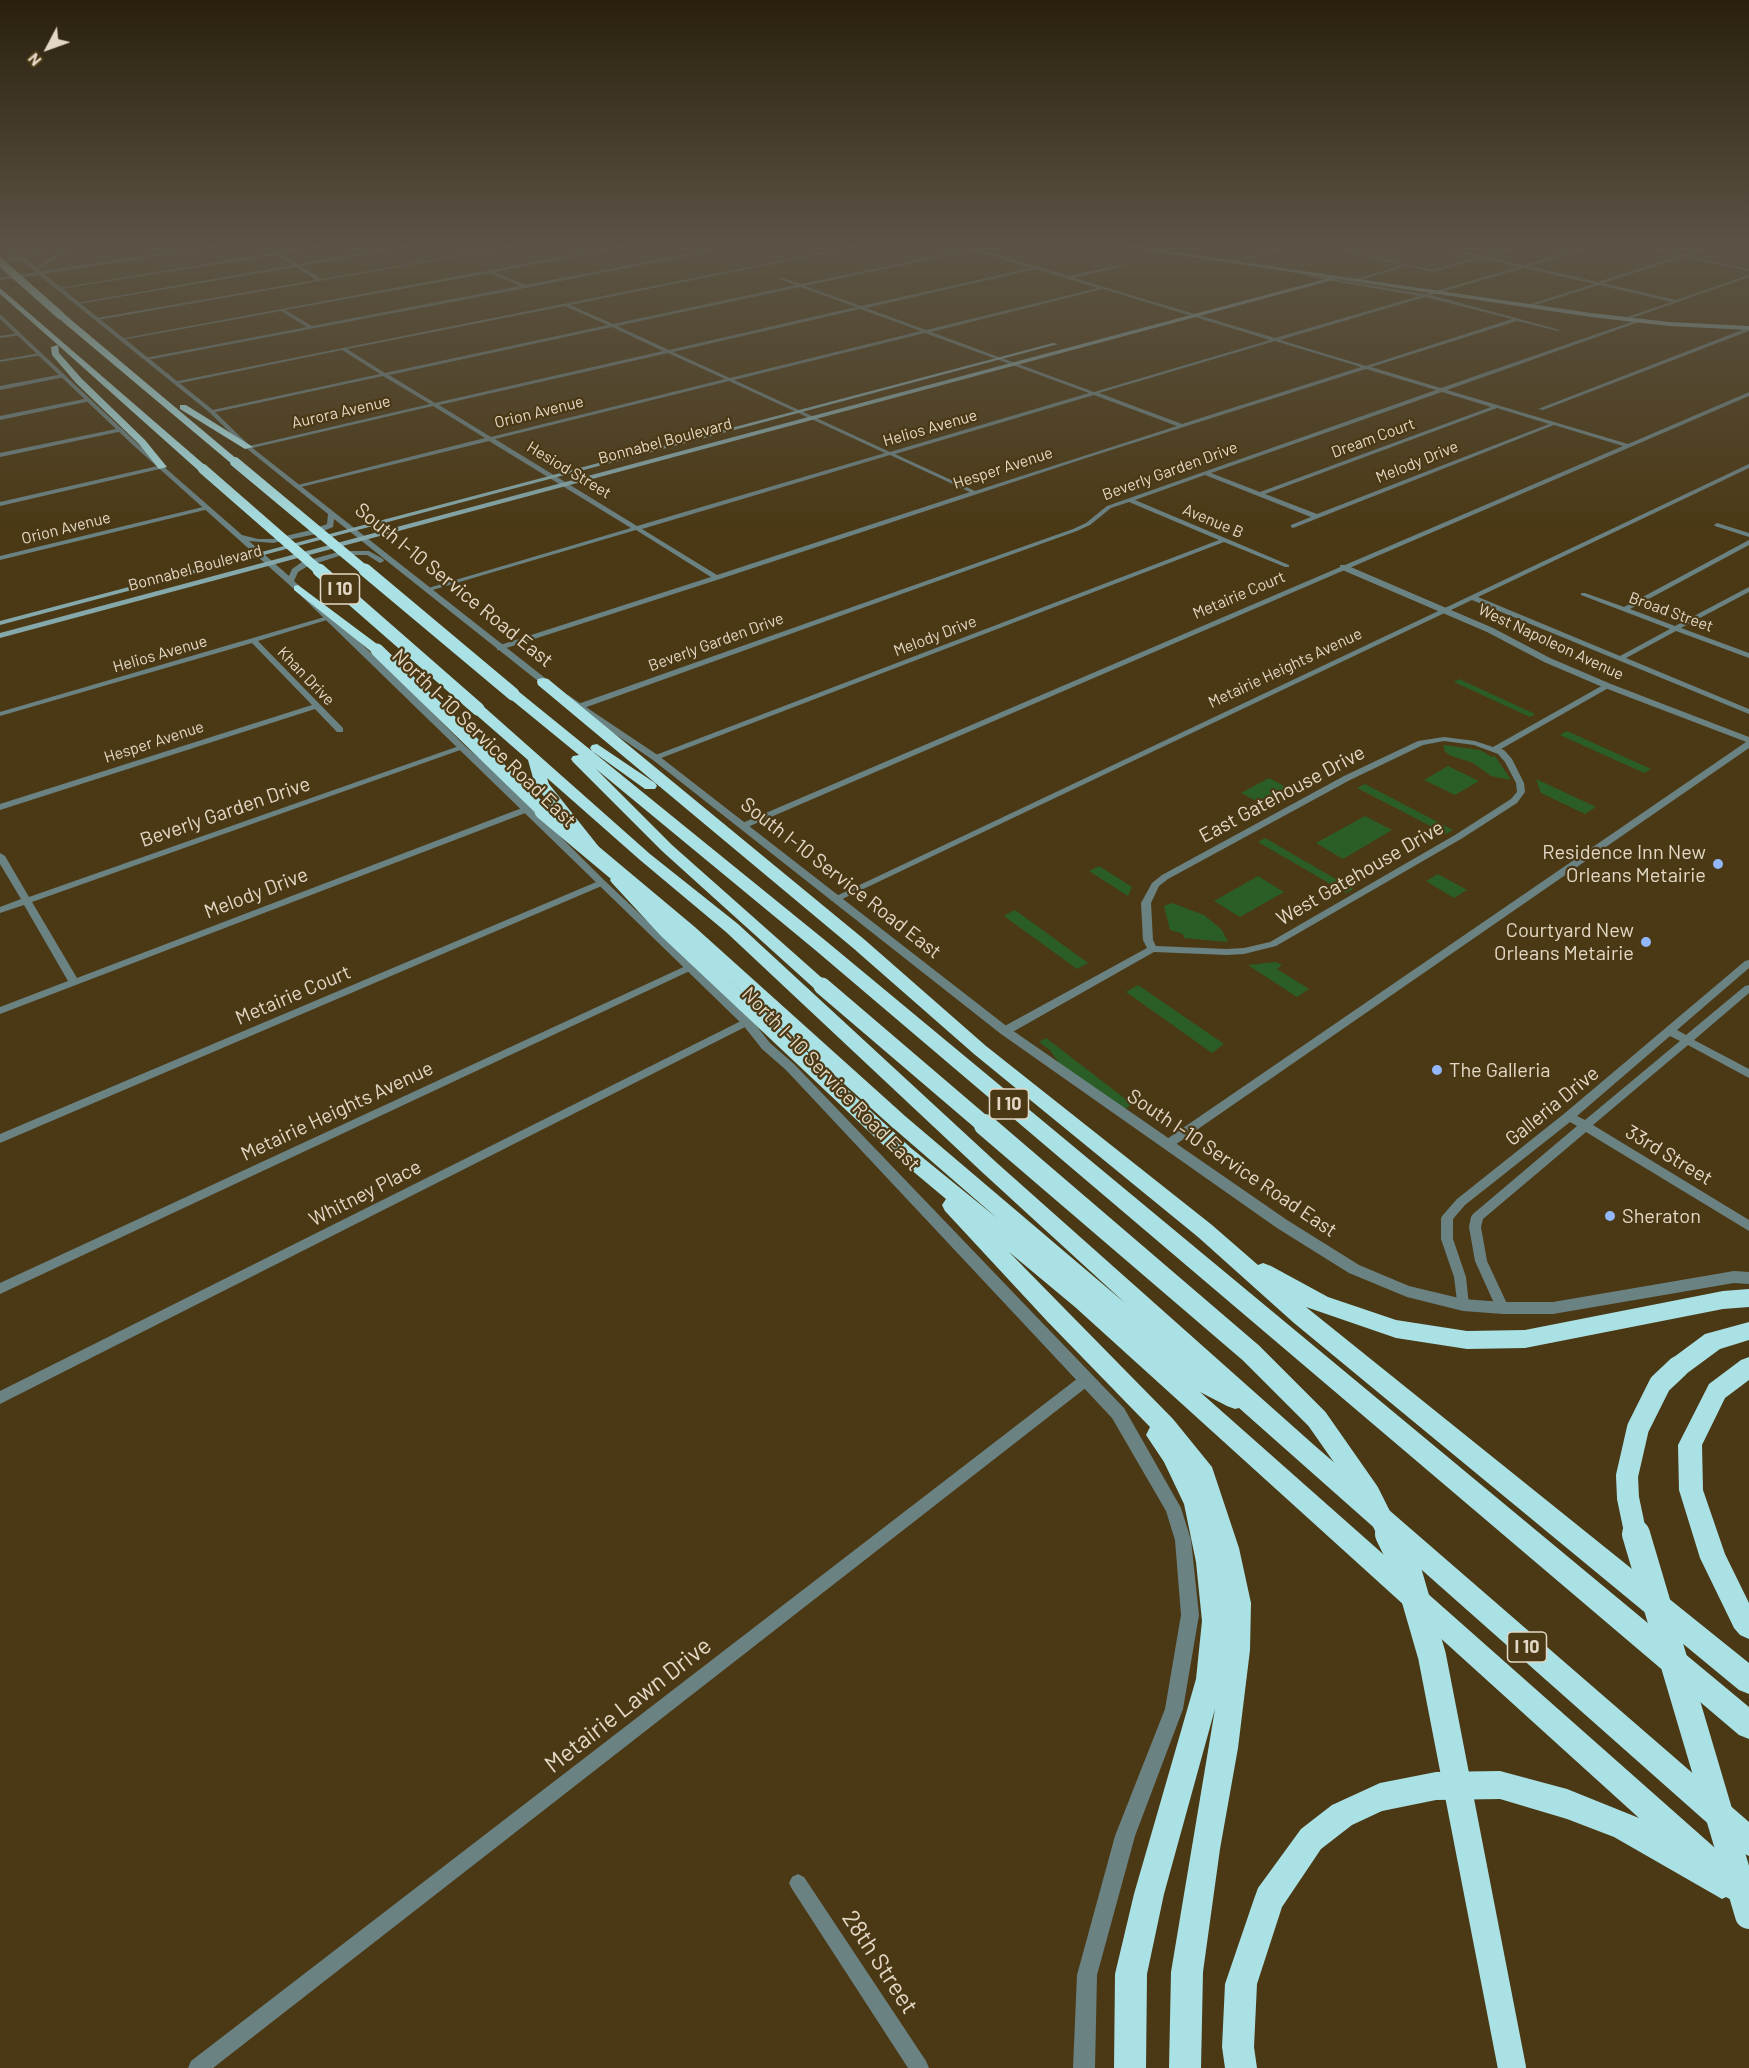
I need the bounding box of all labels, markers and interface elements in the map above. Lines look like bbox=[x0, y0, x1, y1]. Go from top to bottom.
north arrow bbox=[18, 18, 78, 78]
text: N bbox=[23, 50, 45, 70]
street label: Aurora Avenue bbox=[290, 391, 392, 433]
street label: Orion Avenue bbox=[492, 392, 586, 432]
street label: Helios Avenue bbox=[881, 405, 979, 451]
street label: Bonnabel Boulevard bbox=[596, 414, 734, 468]
street label: Dream Court bbox=[1329, 414, 1417, 462]
street label: Hesiod Street bbox=[523, 437, 615, 503]
street label: Melody Drive bbox=[1373, 437, 1461, 487]
street label: Beverly Garden Drive bbox=[1100, 438, 1240, 504]
street label: Hesper Avenue bbox=[951, 443, 1055, 493]
street label: South I-10 Service Road East bbox=[350, 498, 558, 672]
street label: Avenue B bbox=[1180, 500, 1246, 542]
street label: Orion Avenue bbox=[19, 508, 113, 548]
street label: Bonnabel Boulevard bbox=[126, 541, 264, 595]
street label: Metairie Court bbox=[1190, 567, 1288, 623]
road number: I 10 bbox=[320, 574, 360, 604]
street label: Broad Street bbox=[1626, 588, 1716, 636]
street label: West Napoleon Avenue bbox=[1475, 600, 1627, 684]
street label: Beverly Garden Drive bbox=[646, 609, 786, 675]
street label: Melody Drive bbox=[891, 611, 979, 661]
street label: Metairie Heights Avenue bbox=[1205, 624, 1365, 712]
street label: Helios Avenue bbox=[111, 631, 209, 677]
street label: Khan Drive bbox=[273, 643, 339, 709]
street label: North I-10 Service Road East bbox=[387, 644, 581, 832]
street label: Hesper Avenue bbox=[102, 717, 206, 767]
street label: East Gatehouse Drive bbox=[1195, 740, 1369, 848]
street label: Beverly Garden Drive bbox=[137, 772, 313, 852]
street label: South I-10 Service Road East bbox=[736, 792, 946, 964]
street label: West Gatehouse Drive bbox=[1272, 815, 1448, 931]
place label: Residence Inn New Orleans Metairie bbox=[1542, 840, 1706, 887]
marker: Residence Inn New Orleans Metairie bbox=[1711, 857, 1725, 871]
street label: Melody Drive bbox=[201, 862, 311, 924]
place label: Courtyard New Orleans Metairie bbox=[1494, 918, 1634, 965]
marker: Courtyard New Orleans Metairie bbox=[1639, 935, 1653, 949]
street label: Metairie Court bbox=[232, 960, 354, 1030]
street label: North I-10 Service Road East bbox=[737, 982, 925, 1176]
street label: Metairie Heights Avenue bbox=[237, 1056, 437, 1166]
place label: The Galleria bbox=[1449, 1058, 1550, 1082]
street label: Galleria Drive bbox=[1500, 1061, 1604, 1151]
marker: The Galleria bbox=[1430, 1063, 1444, 1077]
street label: South I-10 Service Road East bbox=[1123, 1084, 1341, 1242]
road number: I 10 bbox=[990, 1089, 1028, 1119]
street label: 33rd Street bbox=[1621, 1120, 1717, 1190]
street label: Whitney Place bbox=[305, 1154, 425, 1232]
place label: Sheraton bbox=[1622, 1204, 1701, 1228]
marker: Sheraton bbox=[1603, 1209, 1617, 1223]
street label: Metairie Lawn Drive bbox=[539, 1631, 717, 1779]
road number: I 10 bbox=[1508, 1632, 1546, 1662]
street label: 28th Street bbox=[836, 1905, 924, 2019]

